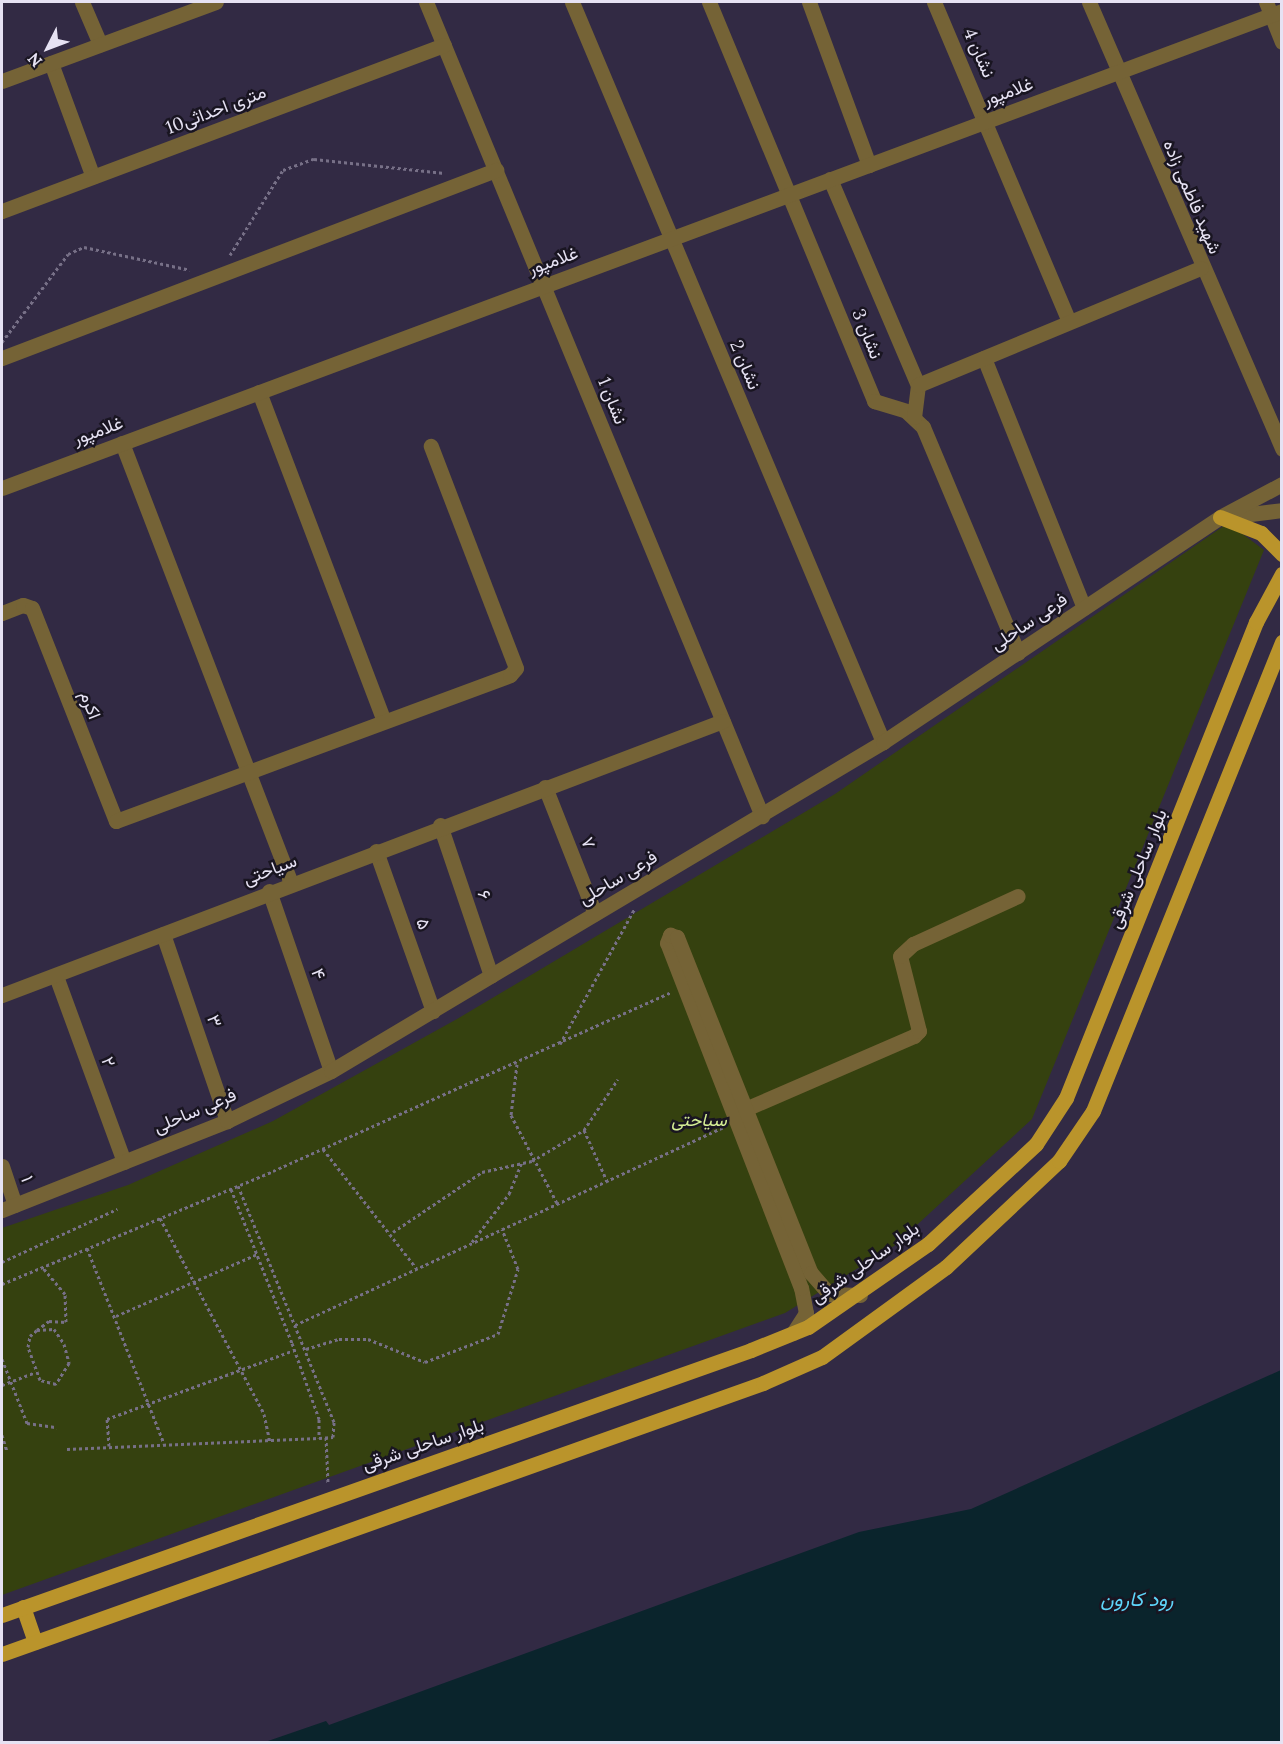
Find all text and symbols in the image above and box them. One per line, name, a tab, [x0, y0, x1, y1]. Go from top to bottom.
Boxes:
north arrow	[18, 18, 78, 78]
street label: نشان 4	[959, 25, 999, 81]
text: N	[23, 49, 46, 71]
street label: غلامپور	[980, 73, 1036, 111]
street label: 10متری احداثی	[163, 81, 269, 139]
street label: شهید فاطمی زاده	[1158, 137, 1226, 257]
street label: غلامپور	[525, 242, 581, 280]
street label: نشان 3	[847, 306, 887, 362]
street label: نشان 2	[725, 337, 765, 393]
street label: نشان 1	[593, 374, 631, 428]
street label: غلامپور	[70, 412, 126, 450]
street label: فرعی ساحلی	[987, 588, 1071, 656]
street label: اکرم	[75, 688, 105, 722]
street label: بلوار ساحلی شرقی	[1104, 806, 1172, 932]
street label: ۷	[576, 834, 600, 852]
street label: فرعی ساحلی	[575, 846, 661, 910]
street label: سیاحتی	[240, 850, 300, 890]
street label: ۶	[472, 887, 496, 903]
street label: ۵	[411, 915, 435, 933]
street label: ۴	[306, 966, 330, 982]
street label: ۳	[202, 1012, 226, 1030]
street label: ۲	[96, 1054, 120, 1070]
street label: فرعی ساحلی	[150, 1084, 240, 1138]
park label: سیاحتی	[671, 1109, 727, 1131]
street label: ۱	[16, 1173, 38, 1185]
street label: بلوار ساحلی شرقی	[807, 1218, 923, 1308]
street label: بلوار ساحلی شرقی	[359, 1414, 487, 1476]
water label: رود کارون	[1100, 1586, 1174, 1610]

